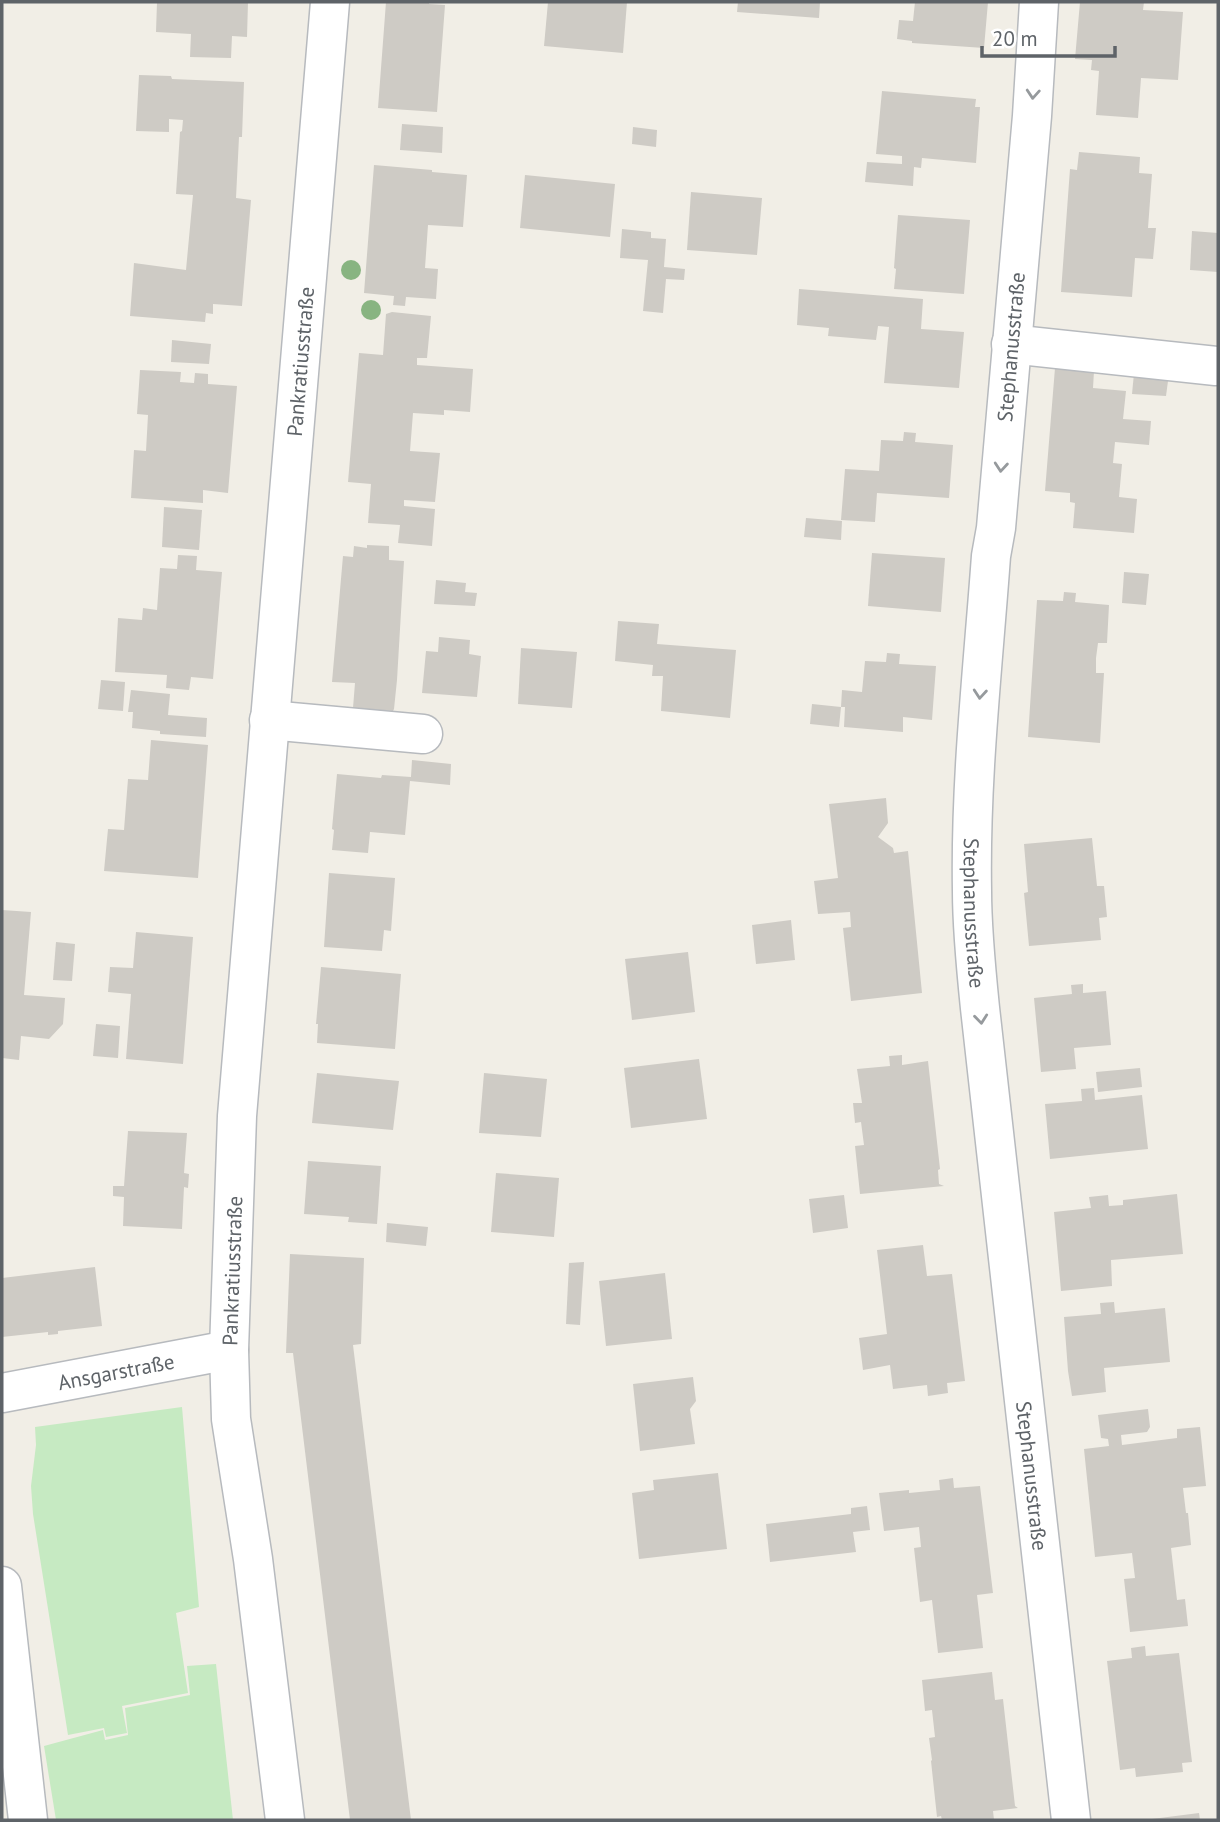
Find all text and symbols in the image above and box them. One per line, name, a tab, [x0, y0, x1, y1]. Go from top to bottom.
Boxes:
scale bar	[982, 14, 1115, 58]
text: 20 m	[992, 25, 1038, 52]
one-way arrow	[1026, 89, 1041, 100]
street label: Stephanusstraße	[991, 271, 1031, 423]
street label: Pankratiusstraße	[280, 286, 320, 437]
one-way arrow	[994, 462, 1009, 473]
one-way arrow	[973, 689, 988, 700]
street label: Stephanusstraße	[958, 838, 991, 989]
one-way arrow	[973, 1013, 988, 1025]
street label: Pankratiusstraße	[216, 1195, 248, 1346]
street label: Ansgarstraße	[55, 1347, 177, 1396]
street label: Stephanusstraße	[1011, 1400, 1054, 1552]

